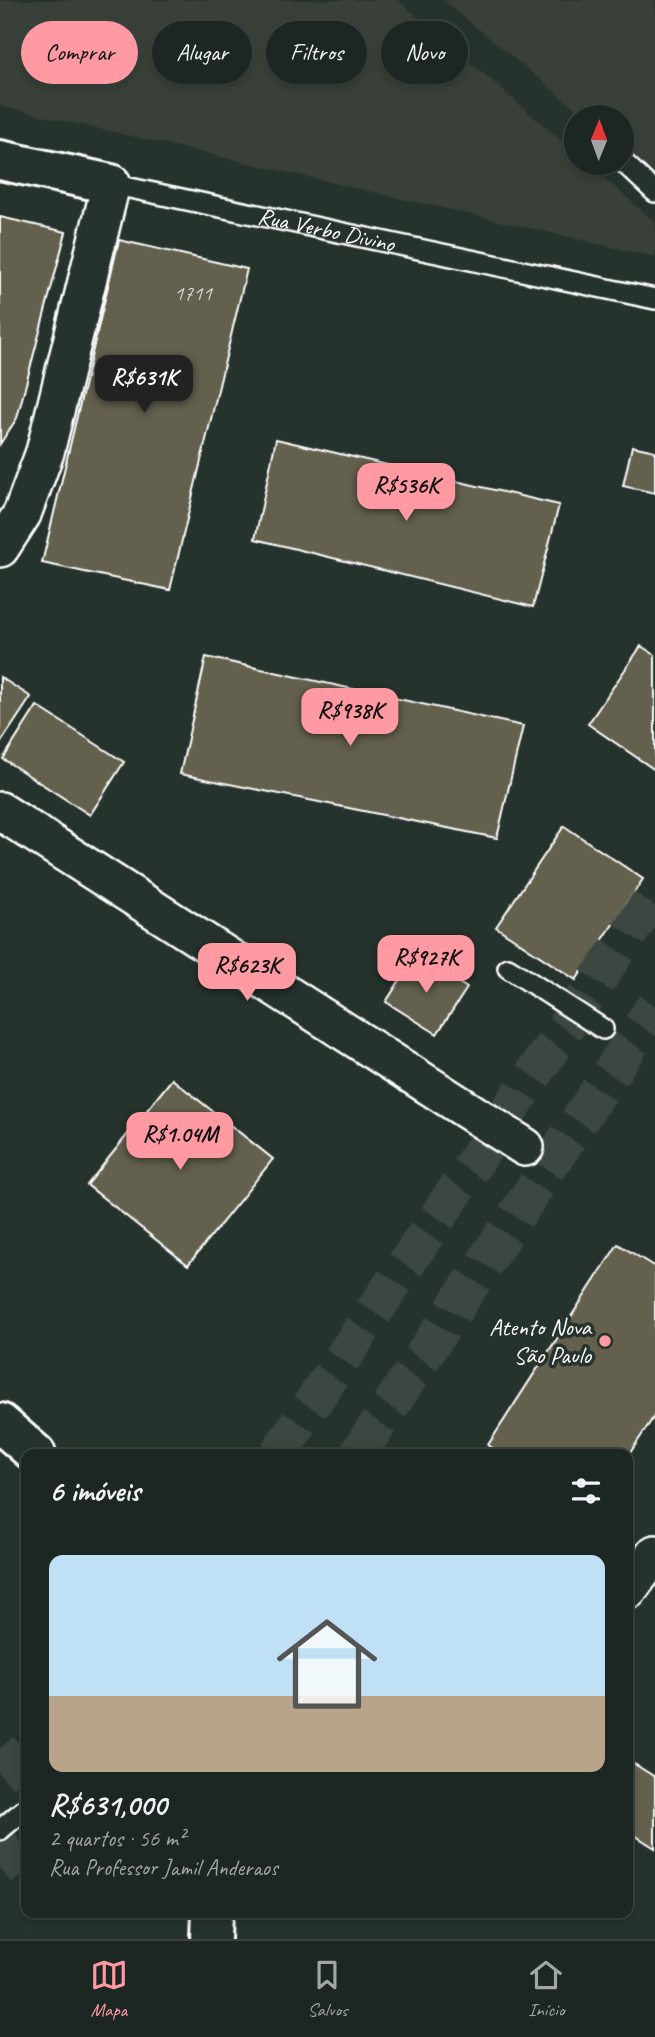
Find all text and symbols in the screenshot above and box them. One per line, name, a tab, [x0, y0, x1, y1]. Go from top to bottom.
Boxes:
chip: Comprar	[21, 21, 138, 84]
chip: Alugar	[152, 21, 252, 84]
chip: Filtros	[266, 21, 367, 84]
chip: Novo	[381, 21, 468, 84]
north arrow	[564, 105, 634, 175]
map controls	[564, 105, 634, 175]
street label: Rua Verbo Divino	[255, 200, 399, 259]
house number: 1711	[174, 280, 213, 306]
pin: R$631K	[87, 356, 201, 415]
text: R$631K	[111, 363, 177, 392]
pin: R$536K	[349, 463, 463, 523]
text: R$536K	[373, 471, 439, 500]
pin: R$938K	[293, 688, 407, 748]
text: R$938K	[317, 696, 383, 725]
pin: R$927K	[369, 936, 483, 995]
text: R$927K	[393, 943, 459, 972]
pin: R$623K	[190, 944, 304, 1003]
text: R$623K	[214, 951, 280, 980]
pin: R$1.04M	[115, 1112, 245, 1172]
text: R$1.04M	[142, 1120, 218, 1149]
place label: Atento Nova São Paulo	[489, 1312, 593, 1370]
marker: Atento Nova São Paulo	[597, 1333, 613, 1349]
text: 6 imóveis	[49, 1472, 140, 1510]
icon: filters	[567, 1472, 605, 1510]
icon: home	[264, 1601, 390, 1727]
text: R$631,000	[49, 1786, 166, 1824]
text: 2 quartos · 56 m²	[49, 1824, 185, 1853]
text: Rua Professor Jamil Anderaos	[49, 1853, 278, 1882]
tab: Mapa	[90, 1956, 128, 2022]
tab: Salvos	[307, 1956, 348, 2022]
tab: Início	[527, 1956, 565, 2022]

